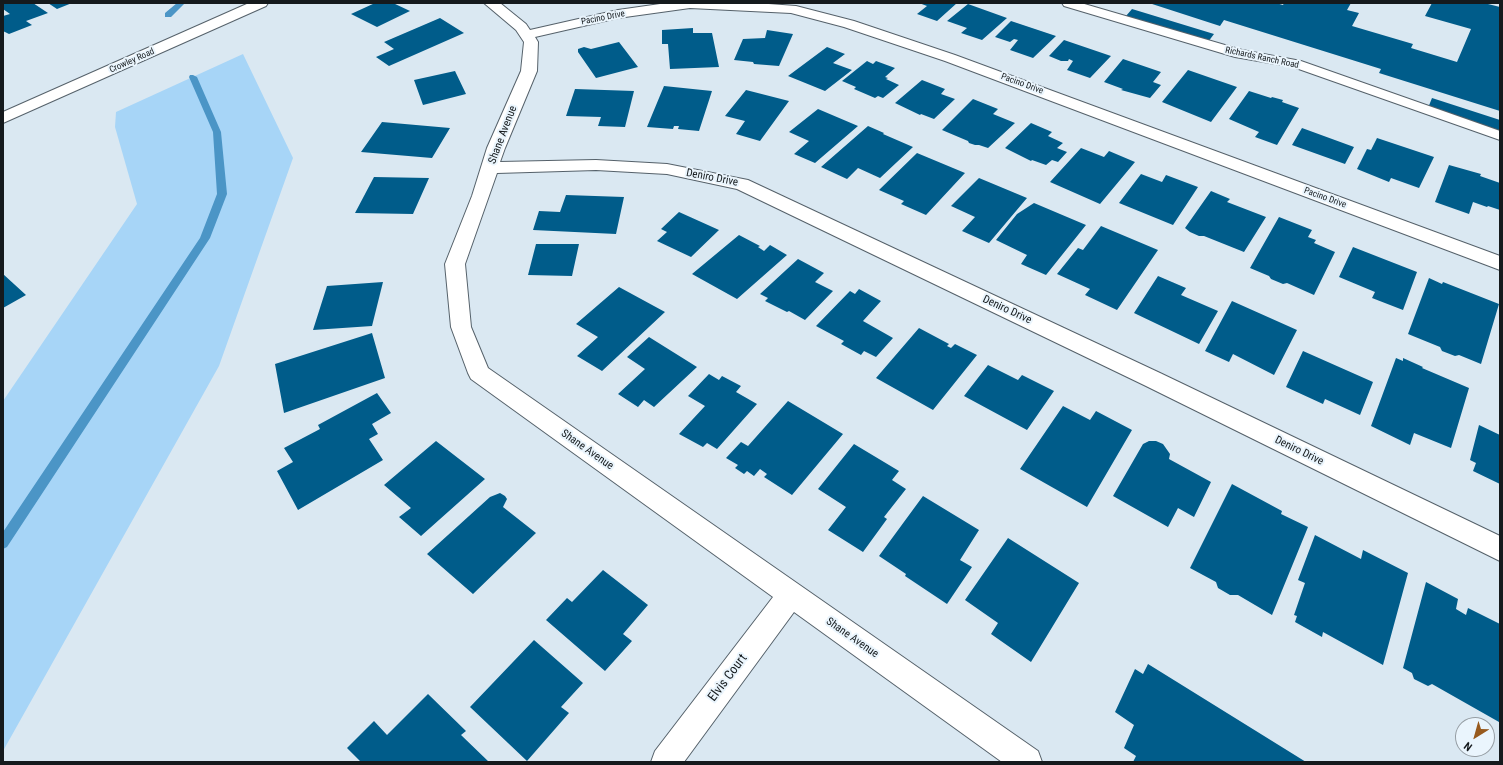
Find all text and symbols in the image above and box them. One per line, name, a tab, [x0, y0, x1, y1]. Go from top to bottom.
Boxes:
street label: Pacino Drive	[580, 8, 626, 28]
street label: Richards Ranch Road	[1224, 45, 1300, 71]
street label: Crowley Road	[108, 46, 156, 76]
street label: Pacino Drive	[999, 71, 1045, 97]
street label: Shane Avenue	[486, 104, 520, 166]
street label: Deniro Drive	[685, 167, 739, 189]
street label: Pacino Drive	[1302, 185, 1348, 211]
street label: Deniro Drive	[980, 293, 1034, 327]
street label: Shane Avenue	[558, 427, 616, 473]
street label: Deniro Drive	[1273, 434, 1325, 468]
street label: Shane Avenue	[823, 615, 881, 661]
street label: Elvis Court	[705, 651, 751, 705]
north arrow	[1455, 717, 1495, 757]
text: N	[1461, 739, 1475, 753]

